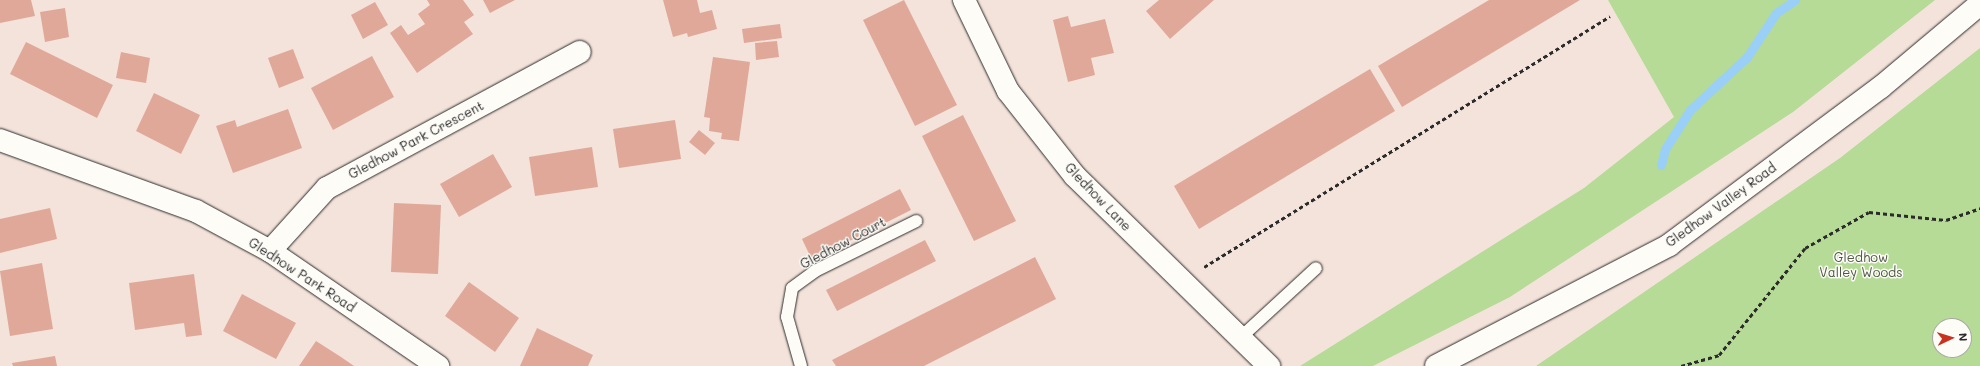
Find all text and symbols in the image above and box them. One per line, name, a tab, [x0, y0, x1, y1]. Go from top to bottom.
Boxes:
street label: Gledhow Park Crescent	[346, 98, 486, 182]
street label: Gledhow Lane	[1062, 160, 1134, 234]
street label: Gledhow Valley Road	[1663, 160, 1779, 250]
street label: Gledhow Court	[797, 214, 889, 272]
street label: Gledhow Park Road	[246, 235, 358, 315]
park label: Gledhow Valley Woods	[1819, 250, 1903, 281]
north arrow	[1932, 318, 1972, 358]
text: N	[1956, 332, 1971, 342]

